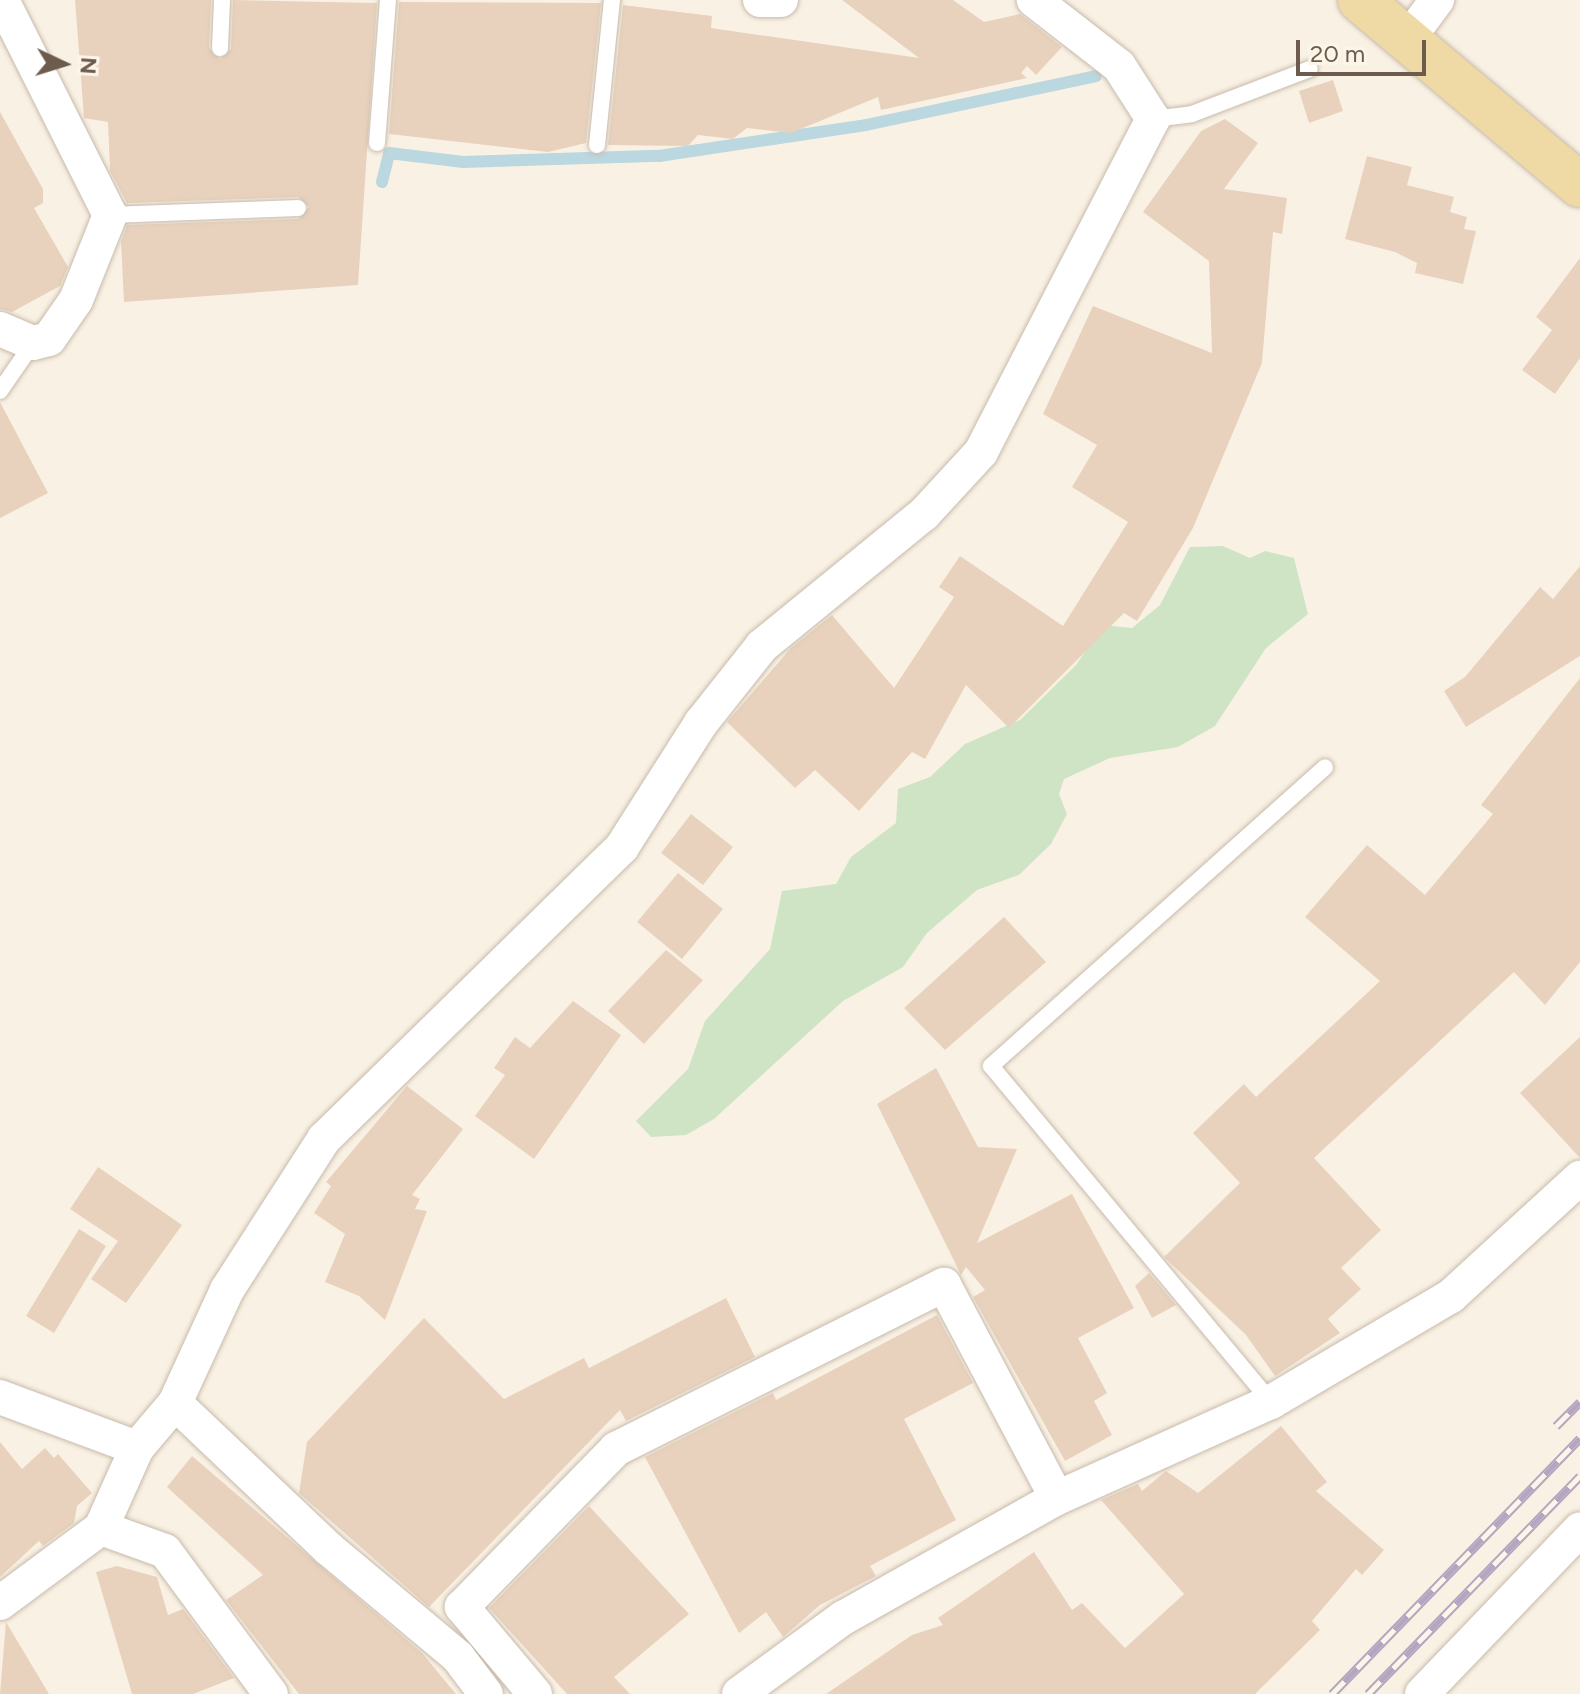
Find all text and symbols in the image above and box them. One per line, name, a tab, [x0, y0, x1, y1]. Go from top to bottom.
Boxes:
north arrow	[24, 24, 104, 104]
scale bar	[1300, 24, 1430, 74]
text: 20 m	[1310, 39, 1365, 68]
text: N	[74, 56, 103, 75]

